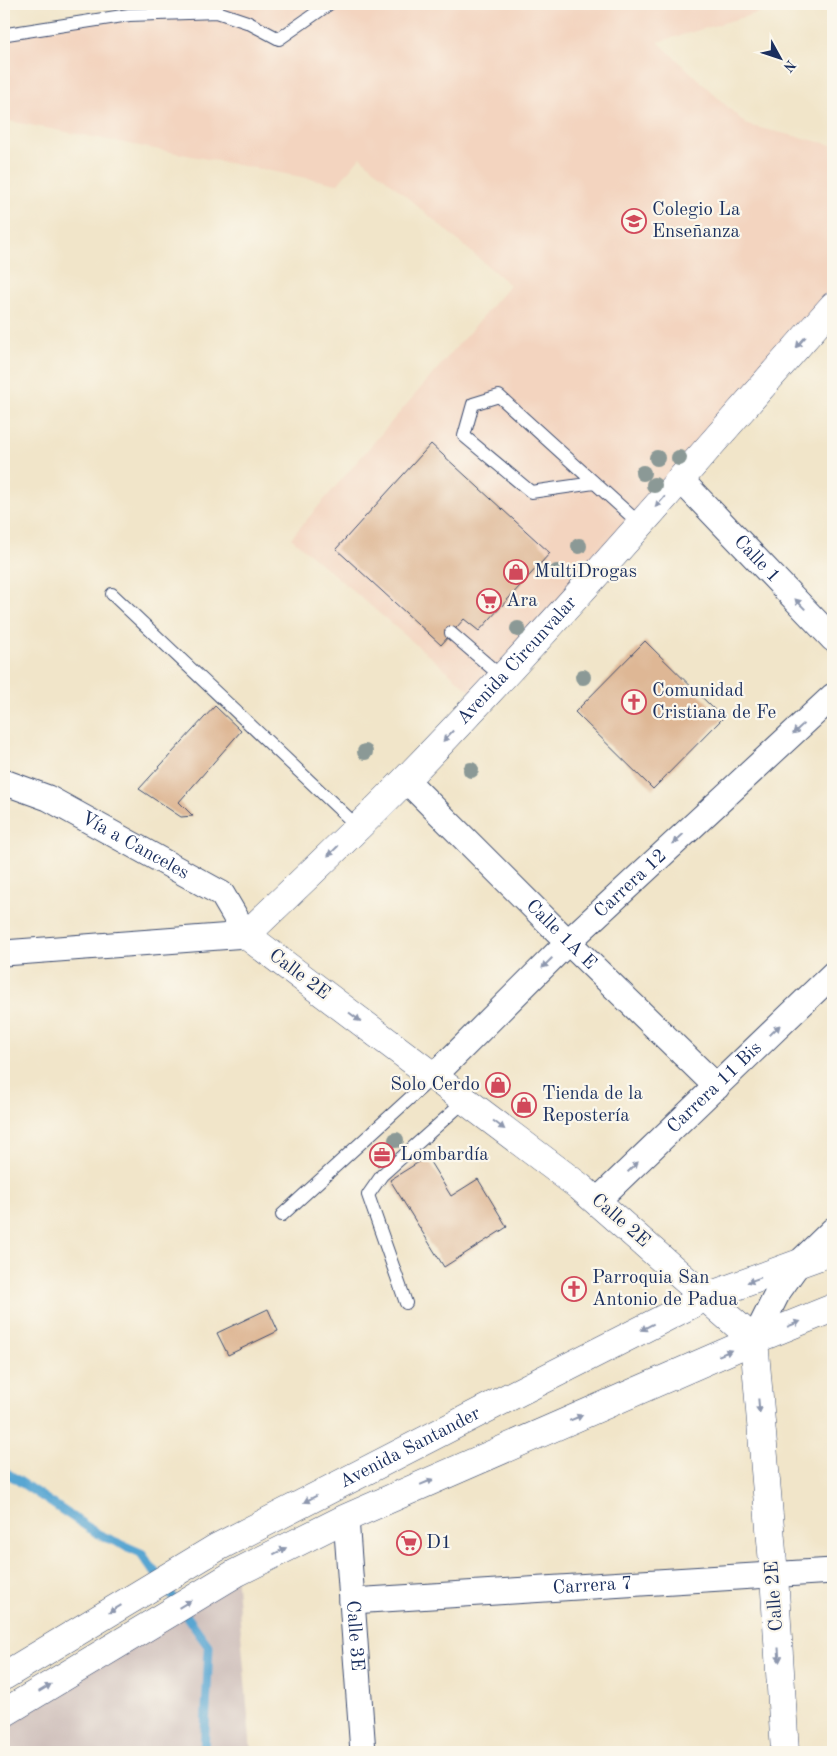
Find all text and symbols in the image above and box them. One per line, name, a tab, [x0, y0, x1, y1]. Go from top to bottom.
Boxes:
north arrow	[754, 32, 804, 82]
text: N	[780, 57, 798, 75]
place label: Colegio La Enseñanza	[652, 201, 741, 242]
school or university icon: Colegio La Enseñanza	[621, 208, 647, 234]
one-way arrow	[795, 336, 807, 348]
one-way arrow	[654, 496, 666, 508]
street label: Calle 1	[730, 532, 783, 587]
shop icon: MultiDrogas	[503, 559, 529, 585]
place label: MultiDrogas	[534, 563, 637, 582]
supermarket icon: Ara	[476, 588, 502, 614]
place label: Ara	[506, 592, 538, 611]
street label: Avenida Circunvalar	[454, 593, 581, 729]
one-way arrow	[794, 598, 806, 610]
place label: Comunidad Cristiana de Fe	[652, 682, 776, 723]
church icon: Comunidad Cristiana de Fe	[621, 689, 647, 715]
one-way arrow	[792, 723, 804, 735]
one-way arrow	[442, 729, 454, 741]
street label: Vía a Canceles	[78, 809, 192, 883]
one-way arrow	[673, 833, 685, 845]
one-way arrow	[327, 844, 339, 856]
street label: Carrera 12	[591, 846, 670, 922]
street label: Calle 1A E	[522, 896, 600, 973]
street label: Calle 2E	[265, 946, 333, 1004]
one-way arrow	[542, 956, 554, 968]
one-way arrow	[348, 1012, 362, 1022]
one-way arrow	[769, 1024, 781, 1036]
street label: Carrera 11 Bis	[664, 1038, 766, 1137]
shop icon: Solo Cerdo	[485, 1072, 511, 1098]
place label: Solo Cerdo	[390, 1076, 480, 1095]
place label: Tienda de la Repostería	[542, 1085, 643, 1126]
shop icon: Tienda de la Repostería	[511, 1092, 537, 1118]
one-way arrow	[492, 1120, 506, 1130]
office icon: Lombardía	[369, 1142, 395, 1168]
place label: Lombardía	[400, 1146, 489, 1165]
one-way arrow	[626, 1161, 638, 1173]
street label: Calle 2E	[587, 1191, 653, 1251]
place label: Parroquia San Antonio de Padua	[592, 1269, 738, 1310]
church icon: Parroquia San Antonio de Padua	[561, 1276, 587, 1302]
one-way arrow	[747, 1277, 762, 1284]
one-way arrow	[786, 1320, 801, 1328]
one-way arrow	[639, 1323, 654, 1331]
one-way arrow	[718, 1348, 732, 1356]
one-way arrow	[756, 1399, 764, 1415]
street label: Avenida Santander	[337, 1404, 484, 1492]
one-way arrow	[569, 1413, 583, 1421]
one-way arrow	[420, 1478, 434, 1486]
one-way arrow	[303, 1495, 317, 1503]
supermarket icon: D1	[396, 1530, 422, 1556]
place label: D1	[426, 1534, 452, 1553]
one-way arrow	[272, 1547, 287, 1555]
street label: Calle 2E	[763, 1560, 787, 1632]
street label: Carrera 7	[552, 1574, 633, 1598]
one-way arrow	[178, 1600, 191, 1609]
street label: Calle 3E	[343, 1600, 367, 1672]
one-way arrow	[108, 1604, 121, 1613]
one-way arrow	[775, 1648, 783, 1664]
one-way arrow	[39, 1684, 52, 1693]

